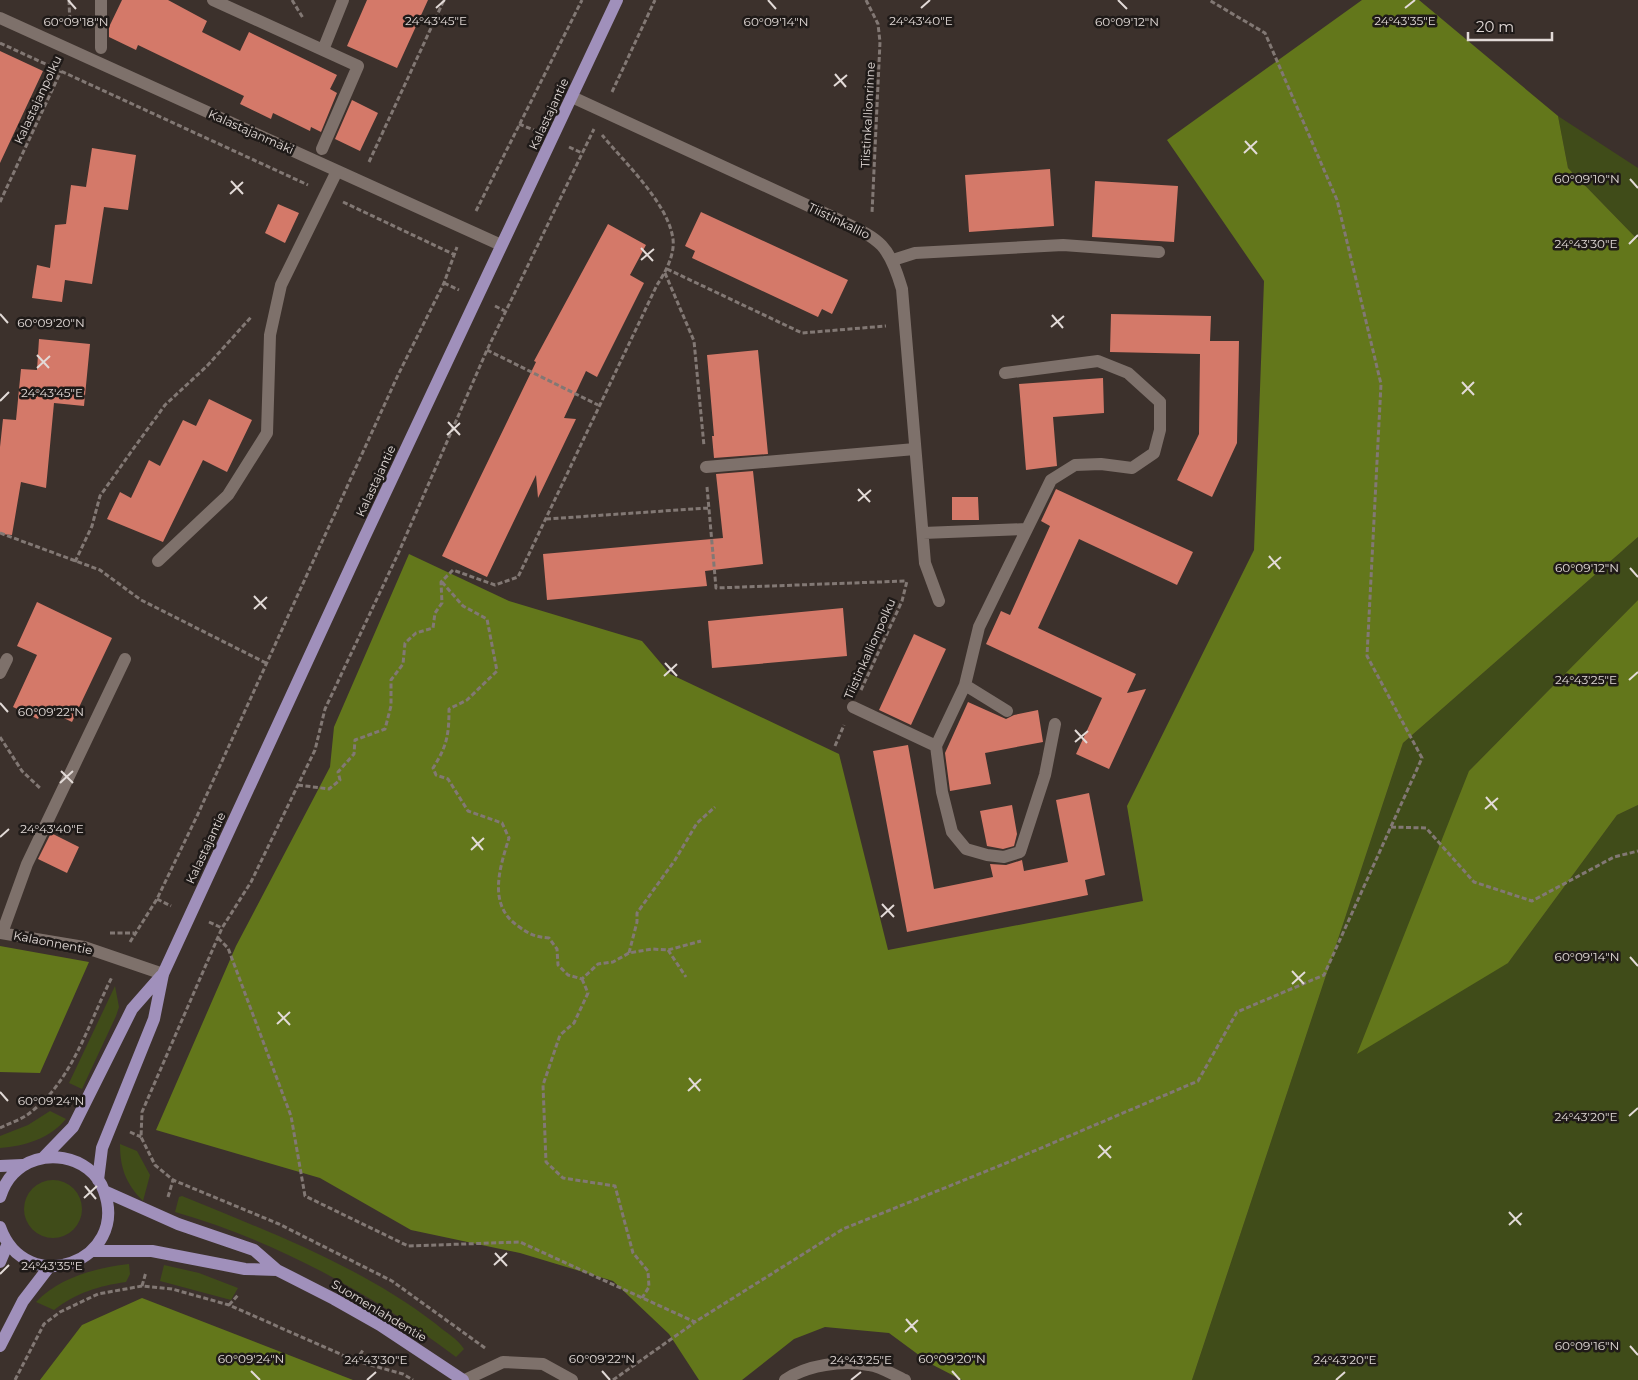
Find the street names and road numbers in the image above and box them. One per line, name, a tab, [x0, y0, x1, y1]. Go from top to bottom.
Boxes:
street label: Kalastajanpolku	[11, 53, 65, 146]
street label: Tiistinkallionrinne	[857, 62, 878, 168]
street label: Kalastajantie	[525, 76, 572, 152]
street label: Kalastajanmäki	[206, 106, 296, 157]
street label: Tiistinkallio	[806, 199, 873, 242]
street label: Kalastajantie	[352, 443, 399, 519]
street label: Tiistinkallionpolku	[841, 596, 899, 702]
street label: Kalastajantie	[182, 810, 229, 886]
street label: Kalaonnentie	[12, 927, 94, 958]
street label: Suomenlahdentie	[329, 1276, 430, 1345]

